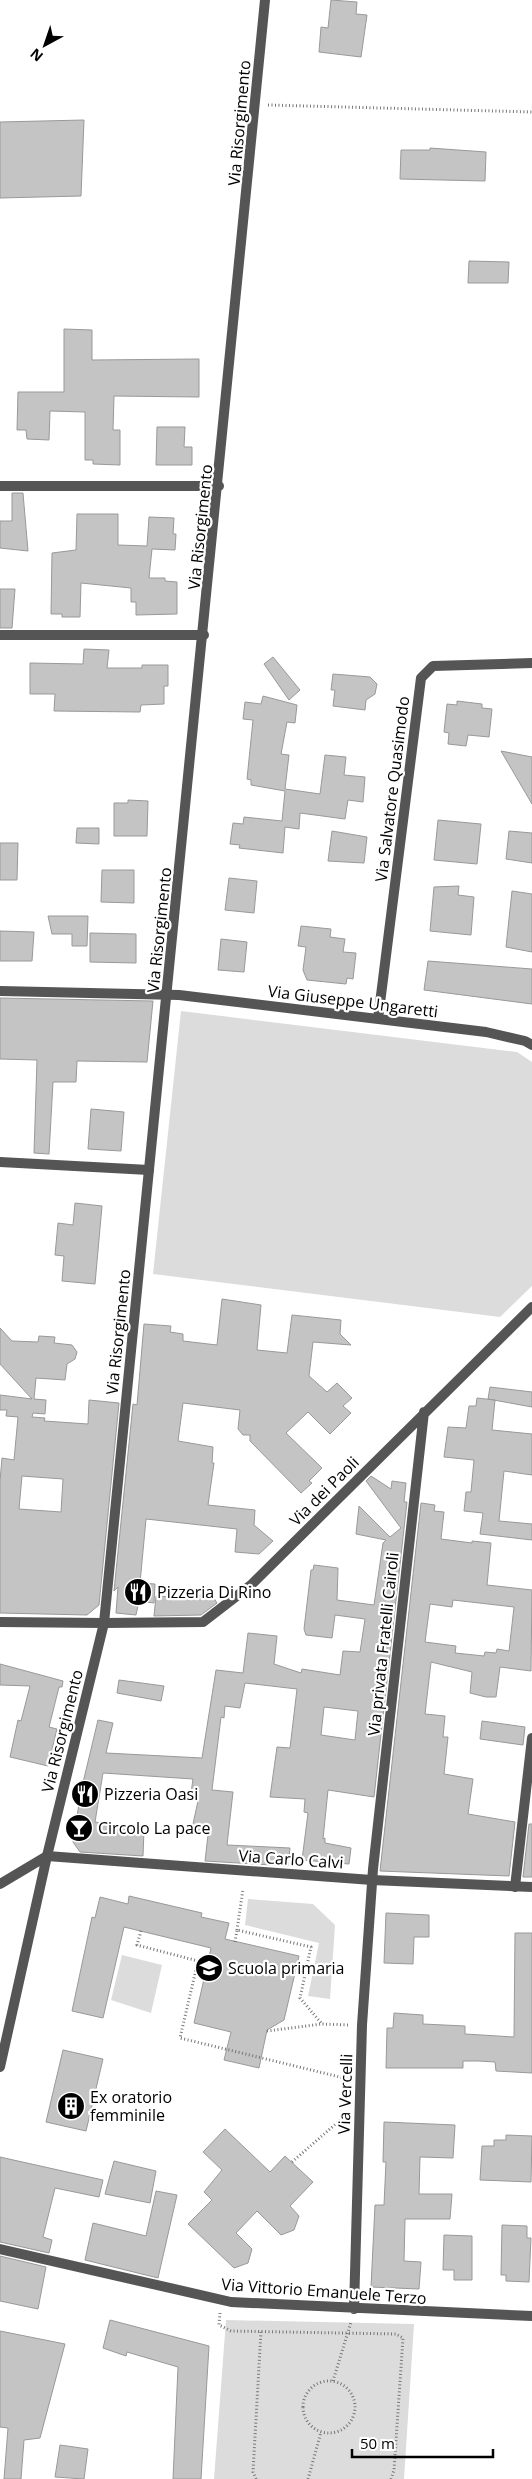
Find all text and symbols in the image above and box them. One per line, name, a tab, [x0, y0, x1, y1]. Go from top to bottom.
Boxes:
north arrow	[20, 20, 70, 70]
text: N	[26, 44, 47, 66]
street label: Via Risorgimento	[223, 59, 255, 187]
street label: Via Risorgimento	[182, 463, 218, 591]
street label: Via Salvatore Quasimodo	[370, 695, 414, 883]
street label: Via Risorgimento	[141, 866, 177, 994]
street label: Via Giuseppe Ungaretti	[267, 980, 439, 1022]
street label: Via Risorgimento	[100, 1268, 136, 1396]
street label: Via dei Paoli	[284, 1451, 364, 1531]
street label: Via privata Fratelli Cairoli	[362, 1551, 404, 1737]
restaurant icon: Pizzeria Di Rino	[123, 1577, 153, 1607]
place label: Pizzeria Di Rino	[157, 1581, 271, 1603]
street label: Via Risorgimento	[36, 1667, 88, 1795]
restaurant icon: Pizzeria Oasi	[70, 1779, 100, 1809]
place label: Pizzeria Oasi	[104, 1783, 198, 1805]
bar icon: Circolo La pace	[64, 1813, 94, 1843]
place label: Circolo La pace	[98, 1817, 211, 1839]
street label: Via Carlo Calvi	[238, 1844, 344, 1874]
school or university icon: Scuola primaria	[194, 1953, 224, 1983]
place label: Scuola primaria	[228, 1957, 345, 1979]
street label: Via Vercelli	[333, 2053, 357, 2135]
place label: Ex oratorio femminile	[90, 2086, 172, 2126]
building icon: Ex oratorio femminile	[56, 2091, 86, 2121]
street label: Via Vittorio Emanuele Terzo	[221, 2273, 427, 2309]
scale bar	[352, 2426, 493, 2458]
text: 50 m	[360, 2433, 395, 2453]

